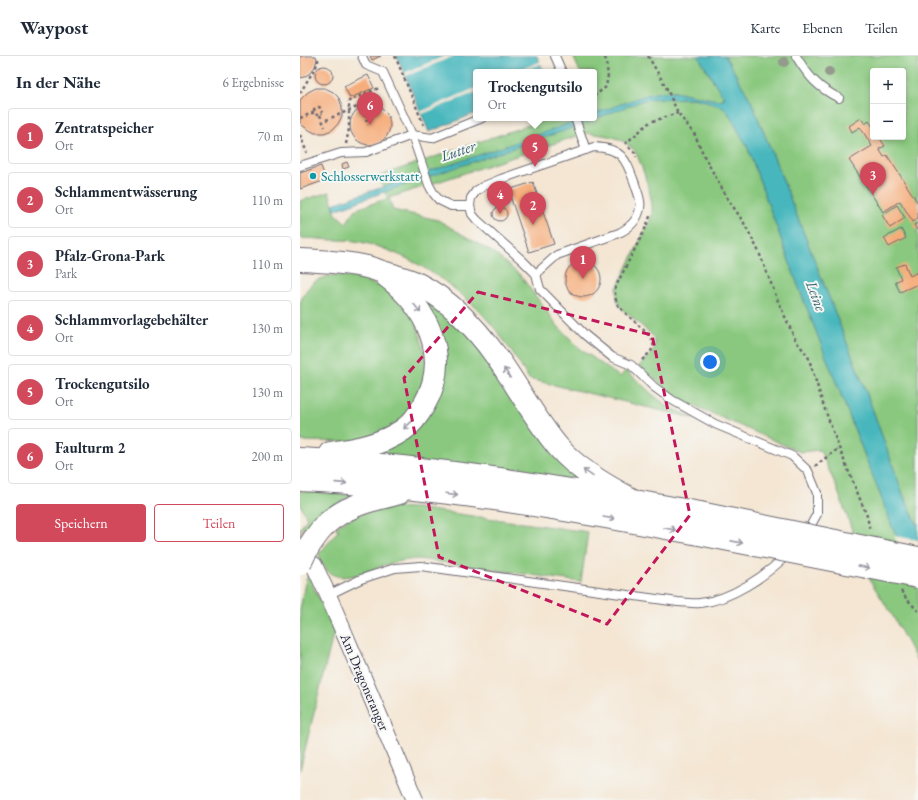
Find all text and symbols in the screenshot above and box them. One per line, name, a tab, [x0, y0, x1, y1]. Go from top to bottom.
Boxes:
text: Waypost	[20, 15, 88, 40]
text: Karte	[751, 19, 780, 37]
text: Ebenen	[802, 19, 843, 37]
text: Teilen	[865, 19, 898, 37]
map controls	[870, 68, 906, 140]
button: +	[870, 68, 906, 104]
popup	[473, 69, 597, 121]
text: In der Nähe	[16, 71, 101, 93]
text: 6 Ergebnisse	[223, 74, 284, 91]
text: Trockengutsilo	[488, 77, 582, 96]
pin: 6	[357, 92, 383, 125]
text: Ort	[488, 96, 506, 113]
button: −	[870, 104, 906, 140]
text: Zentratspeicher	[55, 118, 154, 137]
text: 1	[27, 128, 33, 145]
text: 70 m	[258, 128, 283, 145]
pin: 5	[522, 134, 548, 167]
water label: Lutter	[437, 135, 479, 166]
text: Ort	[55, 137, 73, 154]
pin: 3	[860, 162, 886, 195]
place label: Schlosserwerkstatt	[321, 167, 420, 185]
marker: Schlosserwerkstatt	[308, 171, 318, 181]
pin: 4	[487, 181, 513, 214]
text: Schlammentwässerung	[55, 182, 197, 201]
text: 2	[27, 192, 33, 209]
text: 110 m	[252, 192, 283, 209]
pin: 2	[520, 192, 546, 225]
text: Ort	[55, 201, 73, 218]
text: Pfalz-Grona-Park	[55, 246, 165, 265]
pin: 1	[570, 246, 596, 279]
text: 3	[27, 256, 33, 273]
text: 110 m	[252, 256, 283, 273]
text: Park	[55, 265, 77, 282]
water label: Leine	[802, 277, 831, 315]
one-way arrow	[412, 302, 421, 313]
text: Schlammvorlagebehälter	[55, 310, 208, 329]
text: 4	[27, 320, 33, 337]
text: 130 m	[252, 320, 283, 337]
text: Ort	[55, 329, 73, 346]
your location	[700, 352, 720, 372]
one-way arrow	[503, 367, 511, 378]
text: Trockengutsilo	[55, 374, 150, 393]
text: 5	[27, 384, 33, 401]
text: 130 m	[252, 384, 283, 401]
text: Ort	[55, 393, 73, 410]
one-way arrow	[403, 421, 413, 430]
text: Faulturm 2	[55, 438, 125, 457]
text: 6	[27, 448, 33, 465]
text: 200 m	[252, 448, 283, 465]
text: Ort	[55, 457, 73, 474]
one-way arrow	[583, 469, 594, 477]
one-way arrow	[334, 480, 347, 487]
one-way arrow	[445, 490, 458, 498]
button: Speichern	[16, 504, 146, 542]
button: Teilen	[154, 504, 284, 542]
one-way arrow	[602, 514, 615, 522]
one-way arrow	[663, 525, 676, 533]
one-way arrow	[730, 538, 743, 546]
one-way arrow	[858, 563, 871, 571]
street label: Am Dragoneranger	[336, 630, 394, 734]

